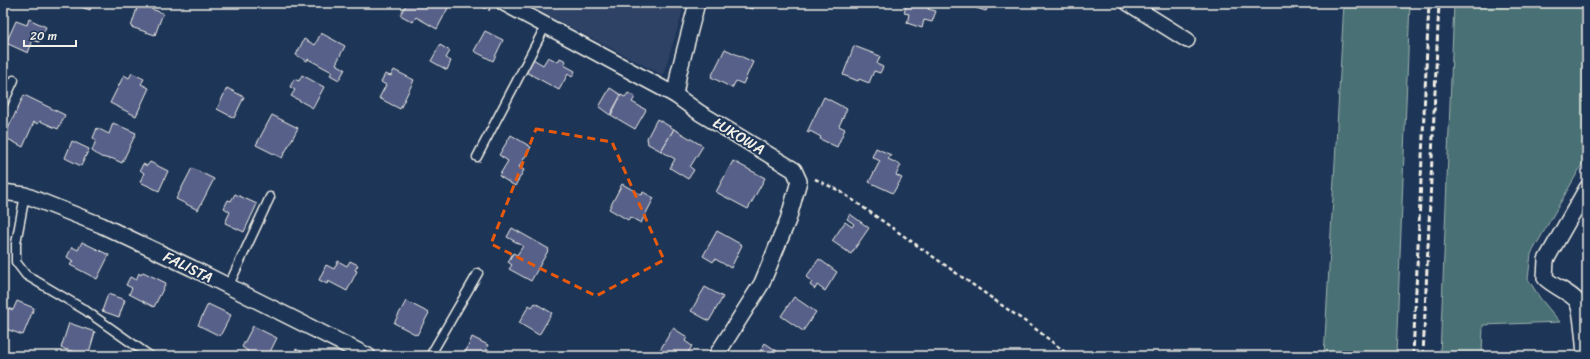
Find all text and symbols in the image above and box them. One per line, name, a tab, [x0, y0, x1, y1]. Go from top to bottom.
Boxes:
scale bar	[24, 22, 76, 48]
text: 20 m	[30, 25, 57, 47]
street label: ŁUKOWA	[708, 110, 770, 162]
street label: FALISTA	[159, 244, 217, 290]

